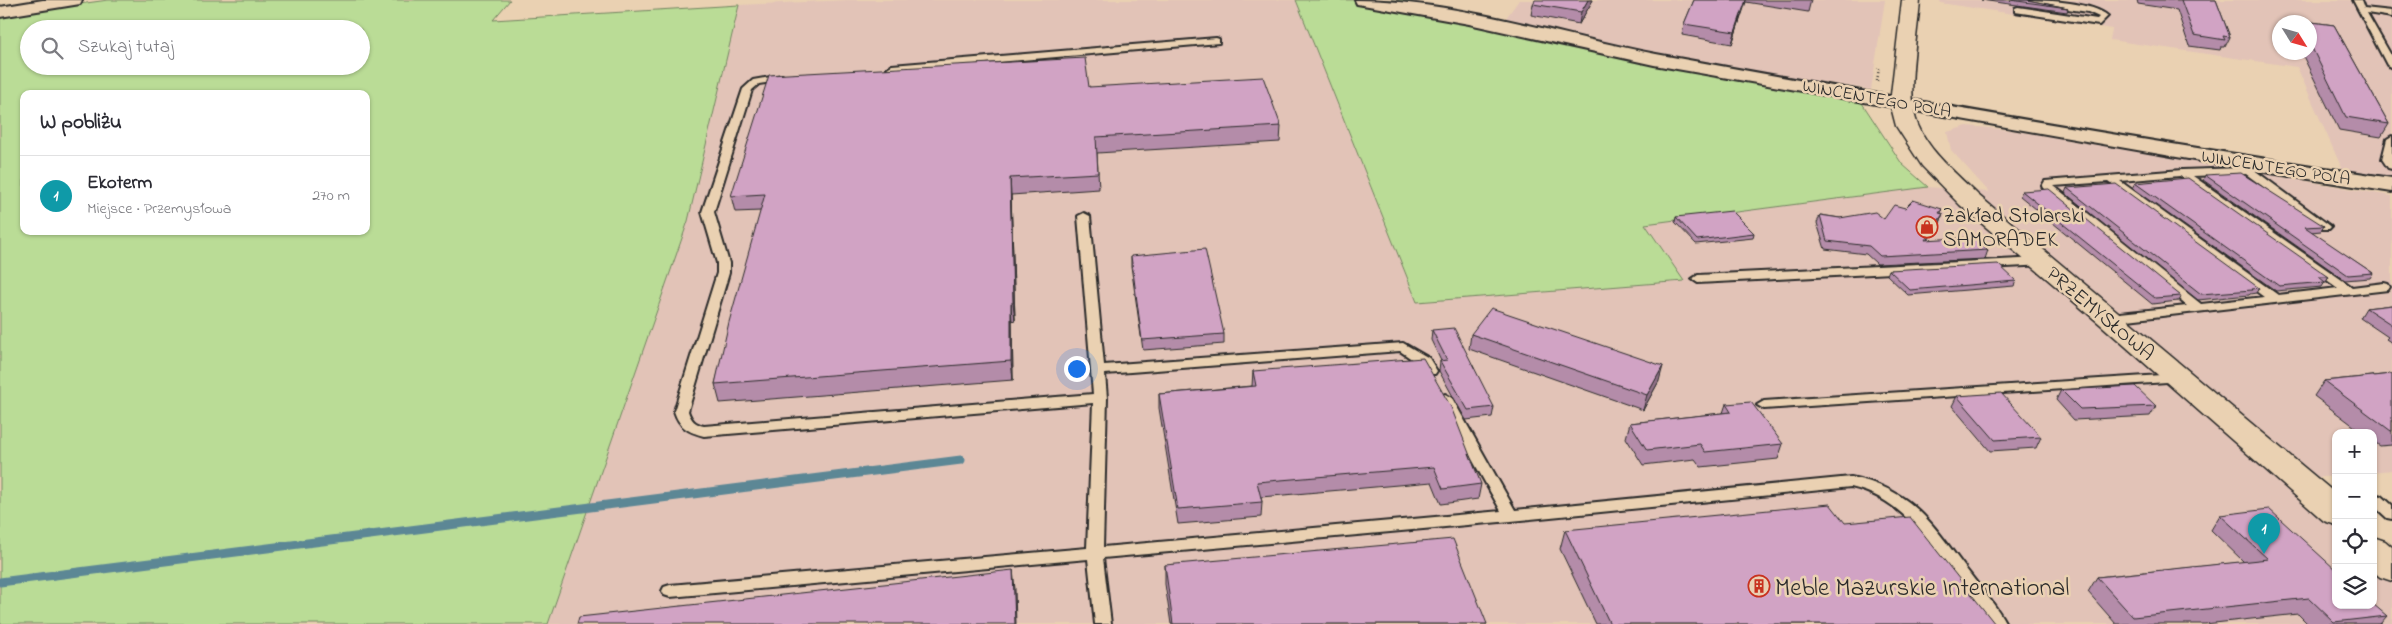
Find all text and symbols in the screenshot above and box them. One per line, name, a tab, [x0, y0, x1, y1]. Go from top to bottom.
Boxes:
north arrow	[2272, 15, 2317, 60]
search box	[20, 20, 370, 75]
icon: search	[38, 34, 66, 62]
text: Szukaj tutaj	[78, 34, 174, 61]
street label: WINCENTEGO POLA	[1800, 74, 1953, 126]
text: W pobliżu	[40, 108, 122, 138]
street label: WINCENTEGO POLA	[2199, 144, 2352, 194]
text: Ekoterm	[87, 170, 152, 197]
text: 1	[53, 184, 59, 208]
text: 270 m	[312, 184, 350, 208]
text: Miejsce · Przemysłowa	[87, 197, 231, 221]
place label: Zakład Stolarski SAMORADEK	[1943, 202, 2085, 256]
shop icon: Zakład Stolarski SAMORADEK	[1915, 215, 1939, 239]
street label: PRZEMYSŁOWA	[2039, 260, 2161, 369]
your location	[1064, 356, 1090, 382]
map controls	[2332, 429, 2377, 609]
button: +	[2332, 429, 2377, 474]
button: −	[2332, 474, 2377, 519]
pin: 1	[2248, 513, 2280, 554]
button: locate	[2332, 519, 2377, 564]
button: layers	[2332, 564, 2377, 609]
place label: Meble Mazurskie International	[1775, 571, 2070, 607]
building icon: Meble Mazurskie International	[1747, 574, 1771, 598]

